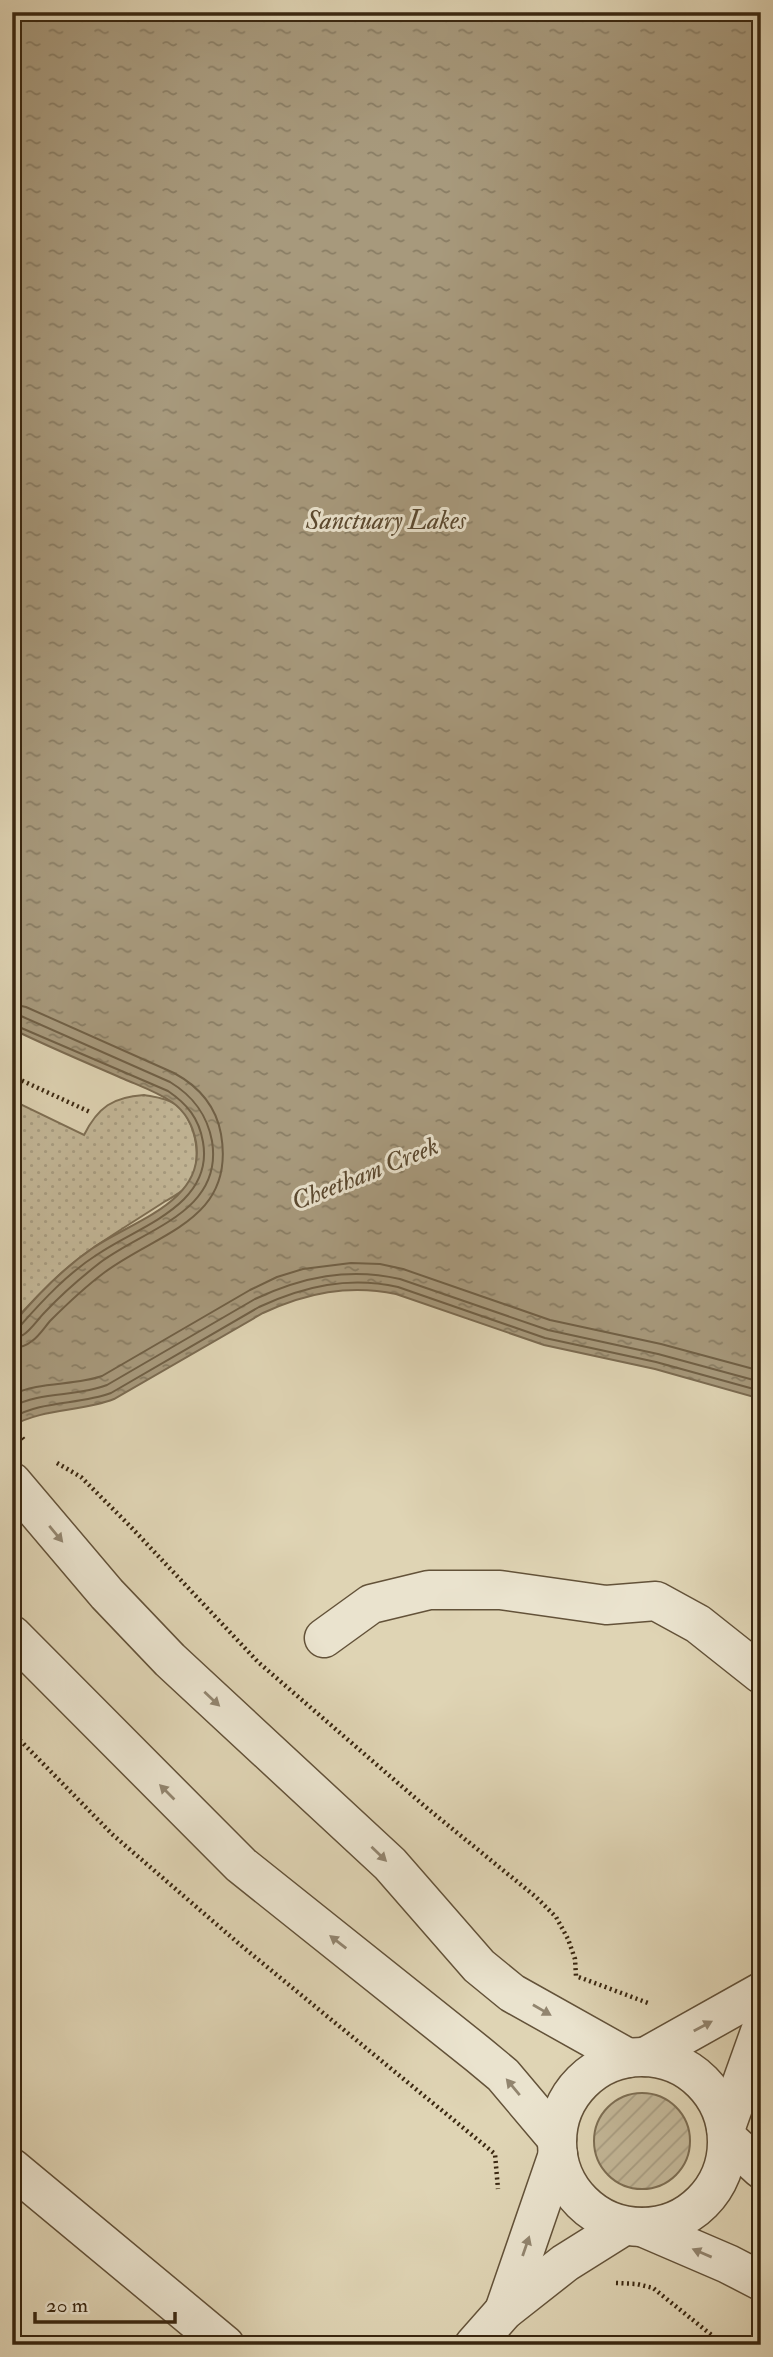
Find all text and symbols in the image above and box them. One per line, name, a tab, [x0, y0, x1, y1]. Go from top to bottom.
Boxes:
water label: Sanctuary Lakes	[305, 505, 467, 537]
water label: Cheetham Creek	[287, 1130, 443, 1218]
one-way arrow	[48, 1525, 64, 1543]
one-way arrow	[203, 1691, 220, 1707]
one-way arrow	[160, 1784, 176, 1801]
one-way arrow	[371, 1845, 388, 1862]
one-way arrow	[329, 1935, 347, 1950]
one-way arrow	[533, 2004, 552, 2016]
one-way arrow	[694, 2020, 713, 2032]
one-way arrow	[505, 2078, 521, 2096]
one-way arrow	[521, 2235, 532, 2256]
one-way arrow	[692, 2247, 712, 2259]
scale bar	[35, 2280, 175, 2324]
text: 20 m	[46, 2292, 88, 2319]

